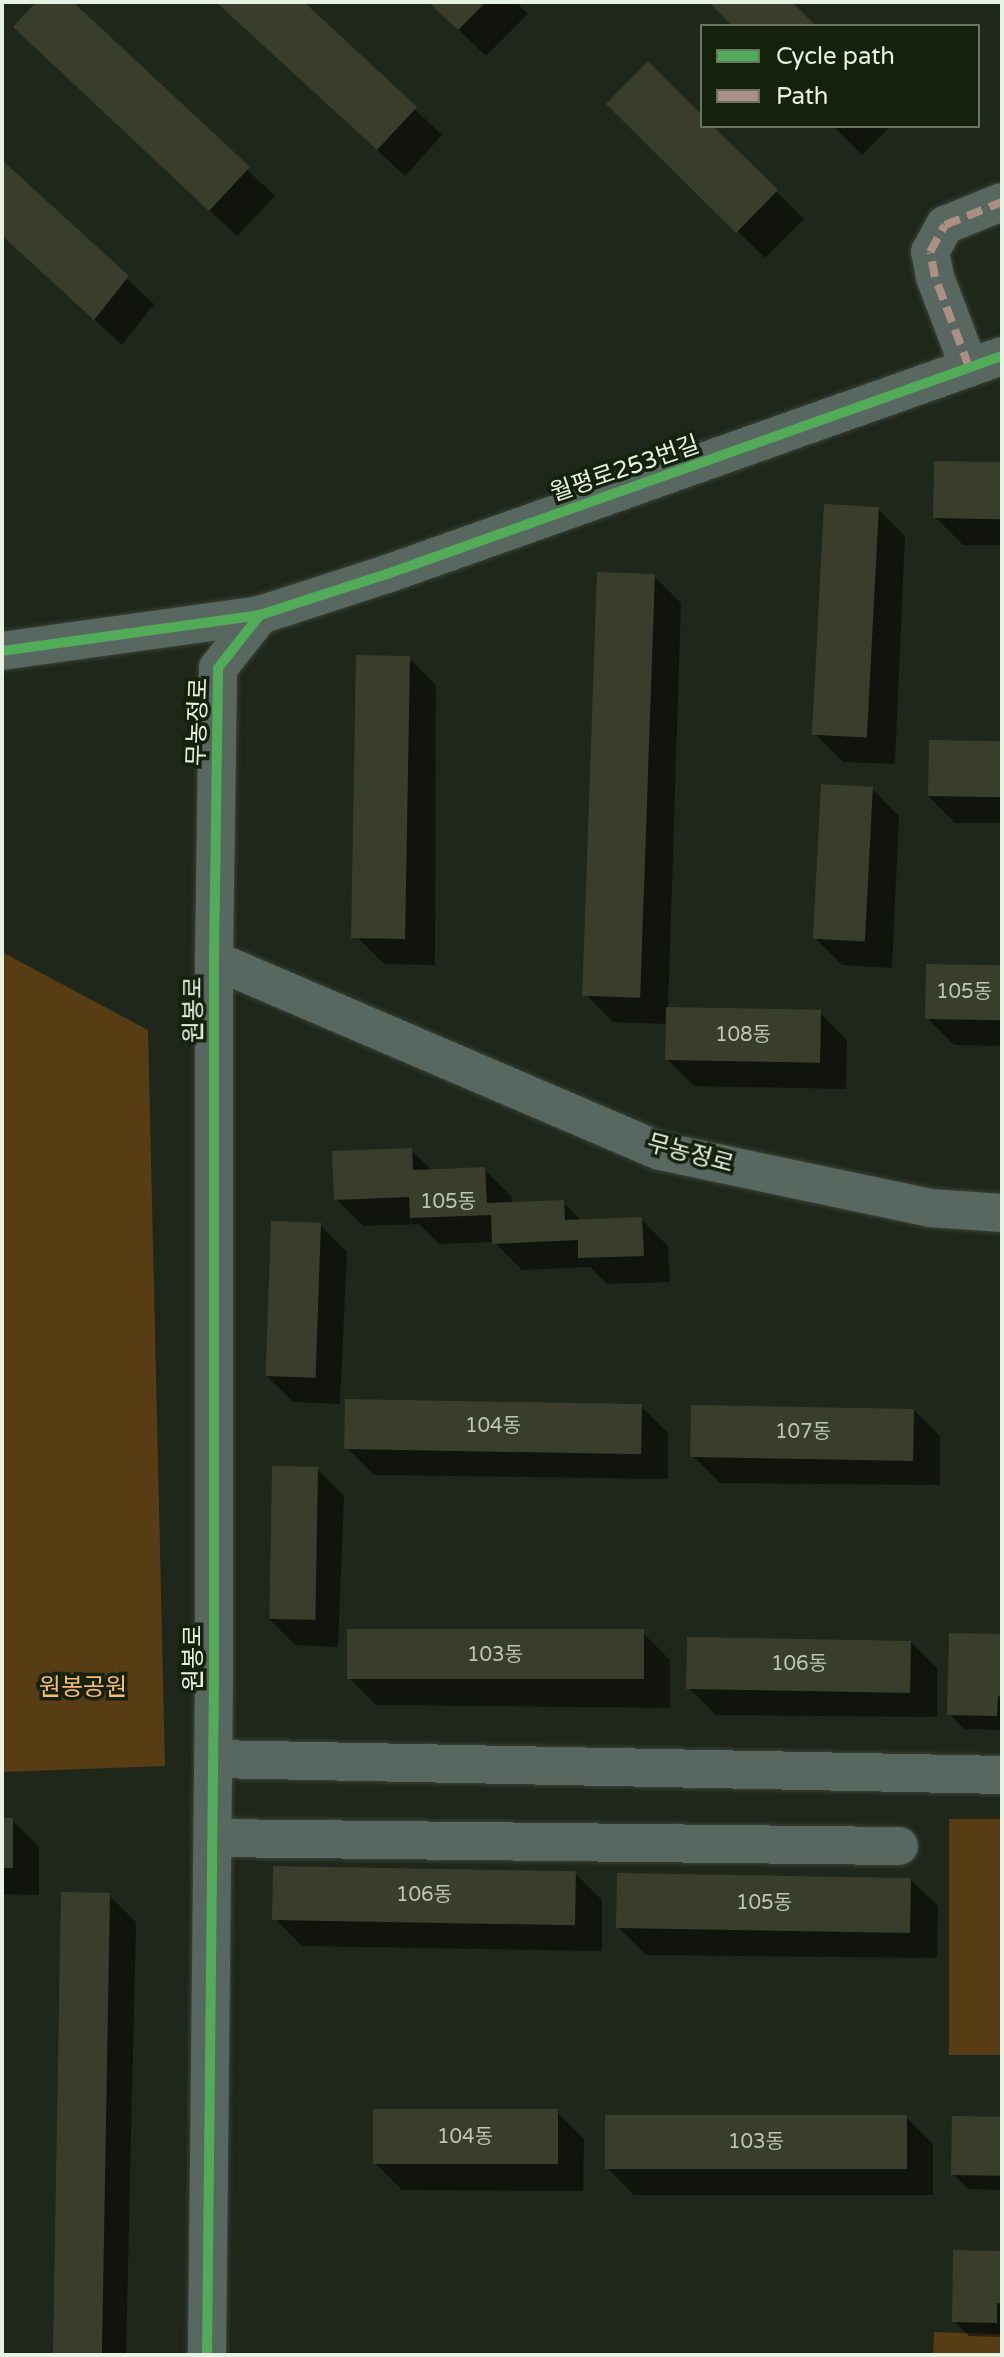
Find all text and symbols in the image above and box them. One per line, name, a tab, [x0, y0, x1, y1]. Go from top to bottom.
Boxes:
legend	[700, 24, 980, 128]
text: Cycle path	[776, 42, 895, 71]
text: Path	[776, 82, 829, 111]
street label: 월평로253번길	[547, 430, 703, 508]
street label: 무농정로	[182, 677, 214, 767]
street label: 원봉로	[180, 977, 208, 1043]
house number: 105동	[936, 980, 992, 1004]
house number: 108동	[715, 1023, 771, 1047]
street label: 무농정로	[644, 1129, 736, 1179]
house number: 105동	[420, 1190, 476, 1214]
house number: 104동	[465, 1414, 521, 1438]
house number: 107동	[775, 1420, 831, 1444]
street label: 원봉로	[180, 1625, 208, 1691]
house number: 103동	[467, 1643, 523, 1667]
house number: 106동	[771, 1652, 827, 1676]
park label: 원봉공원	[39, 1674, 127, 1702]
house number: 106동	[396, 1883, 452, 1907]
house number: 105동	[736, 1891, 792, 1915]
house number: 104동	[437, 2125, 493, 2149]
house number: 103동	[728, 2130, 784, 2154]

